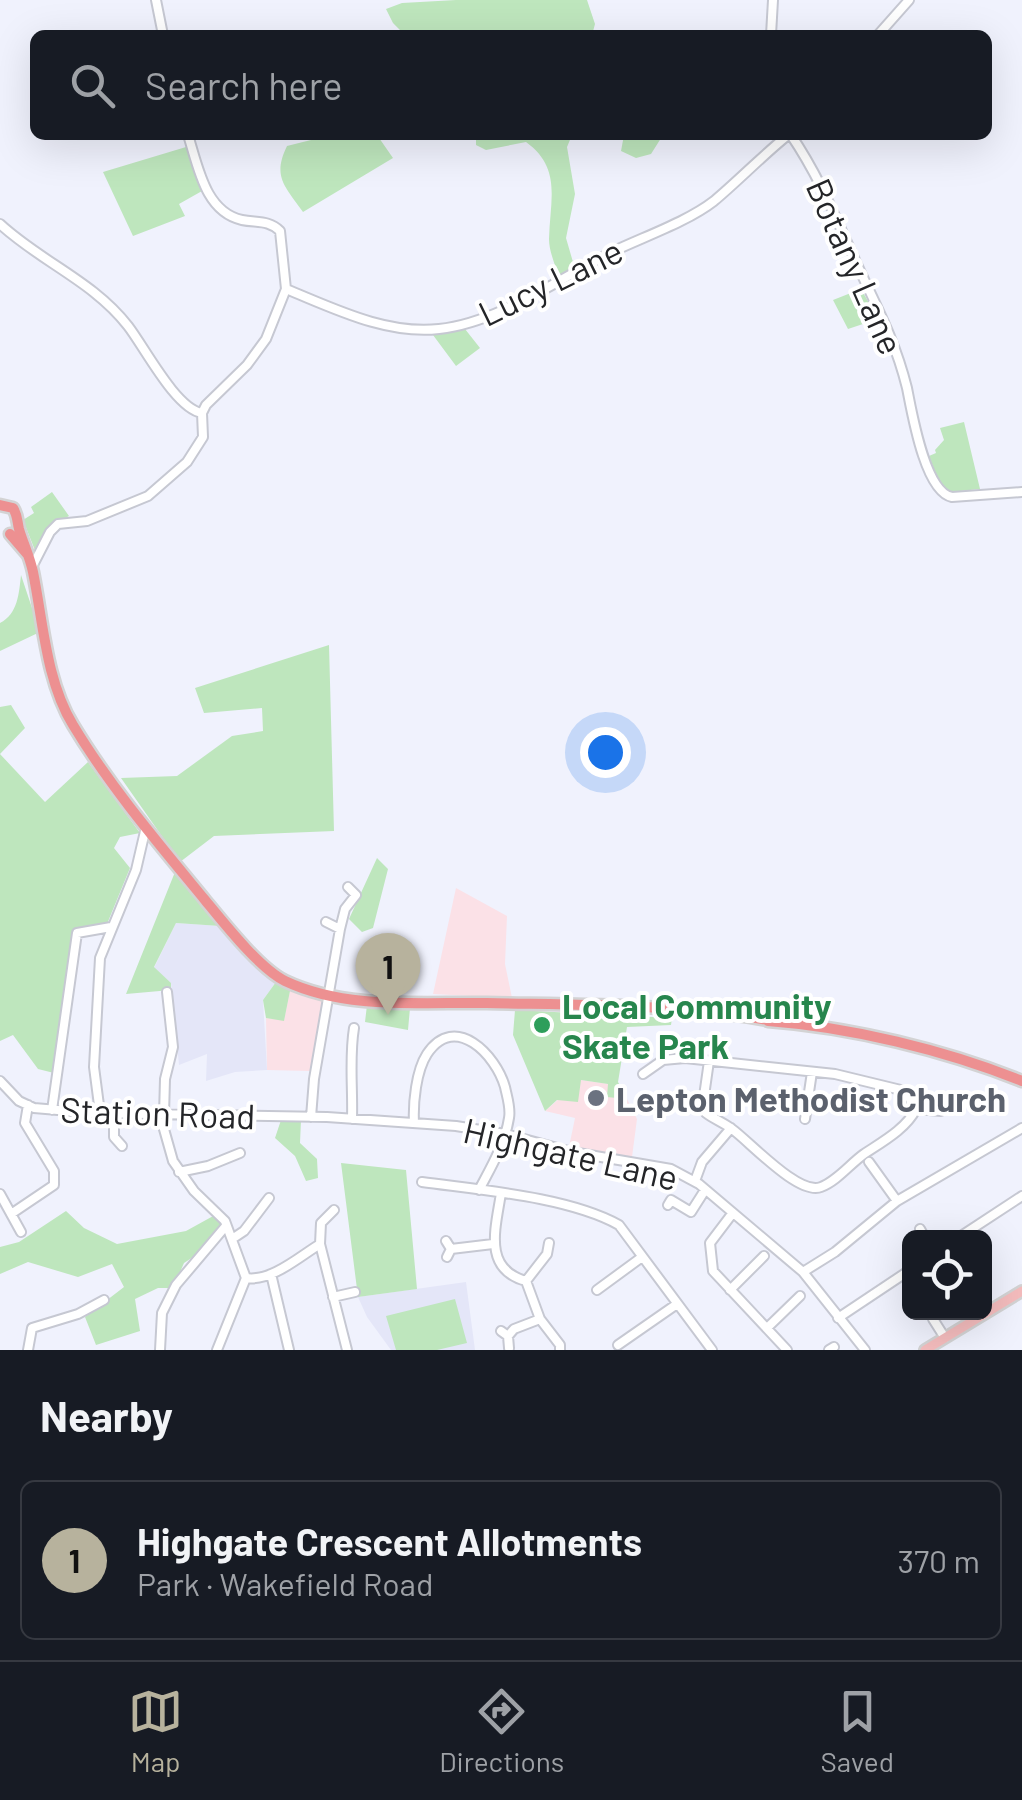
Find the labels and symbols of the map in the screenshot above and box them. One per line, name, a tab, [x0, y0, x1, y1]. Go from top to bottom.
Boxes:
street label: Botany Lane	[799, 172, 913, 360]
street label: Lucy Lane	[471, 228, 629, 334]
your location	[580, 727, 631, 778]
pin: 1	[356, 932, 420, 1015]
place label: Local Community Skate Park	[562, 984, 832, 1066]
marker: Local Community Skate Park	[531, 1014, 553, 1036]
place label: Lepton Methodist Church	[616, 1077, 1006, 1119]
marker: Lepton Methodist Church	[585, 1087, 607, 1109]
street label: Station Road	[60, 1088, 256, 1136]
street label: Highgate Lane	[460, 1108, 682, 1198]

